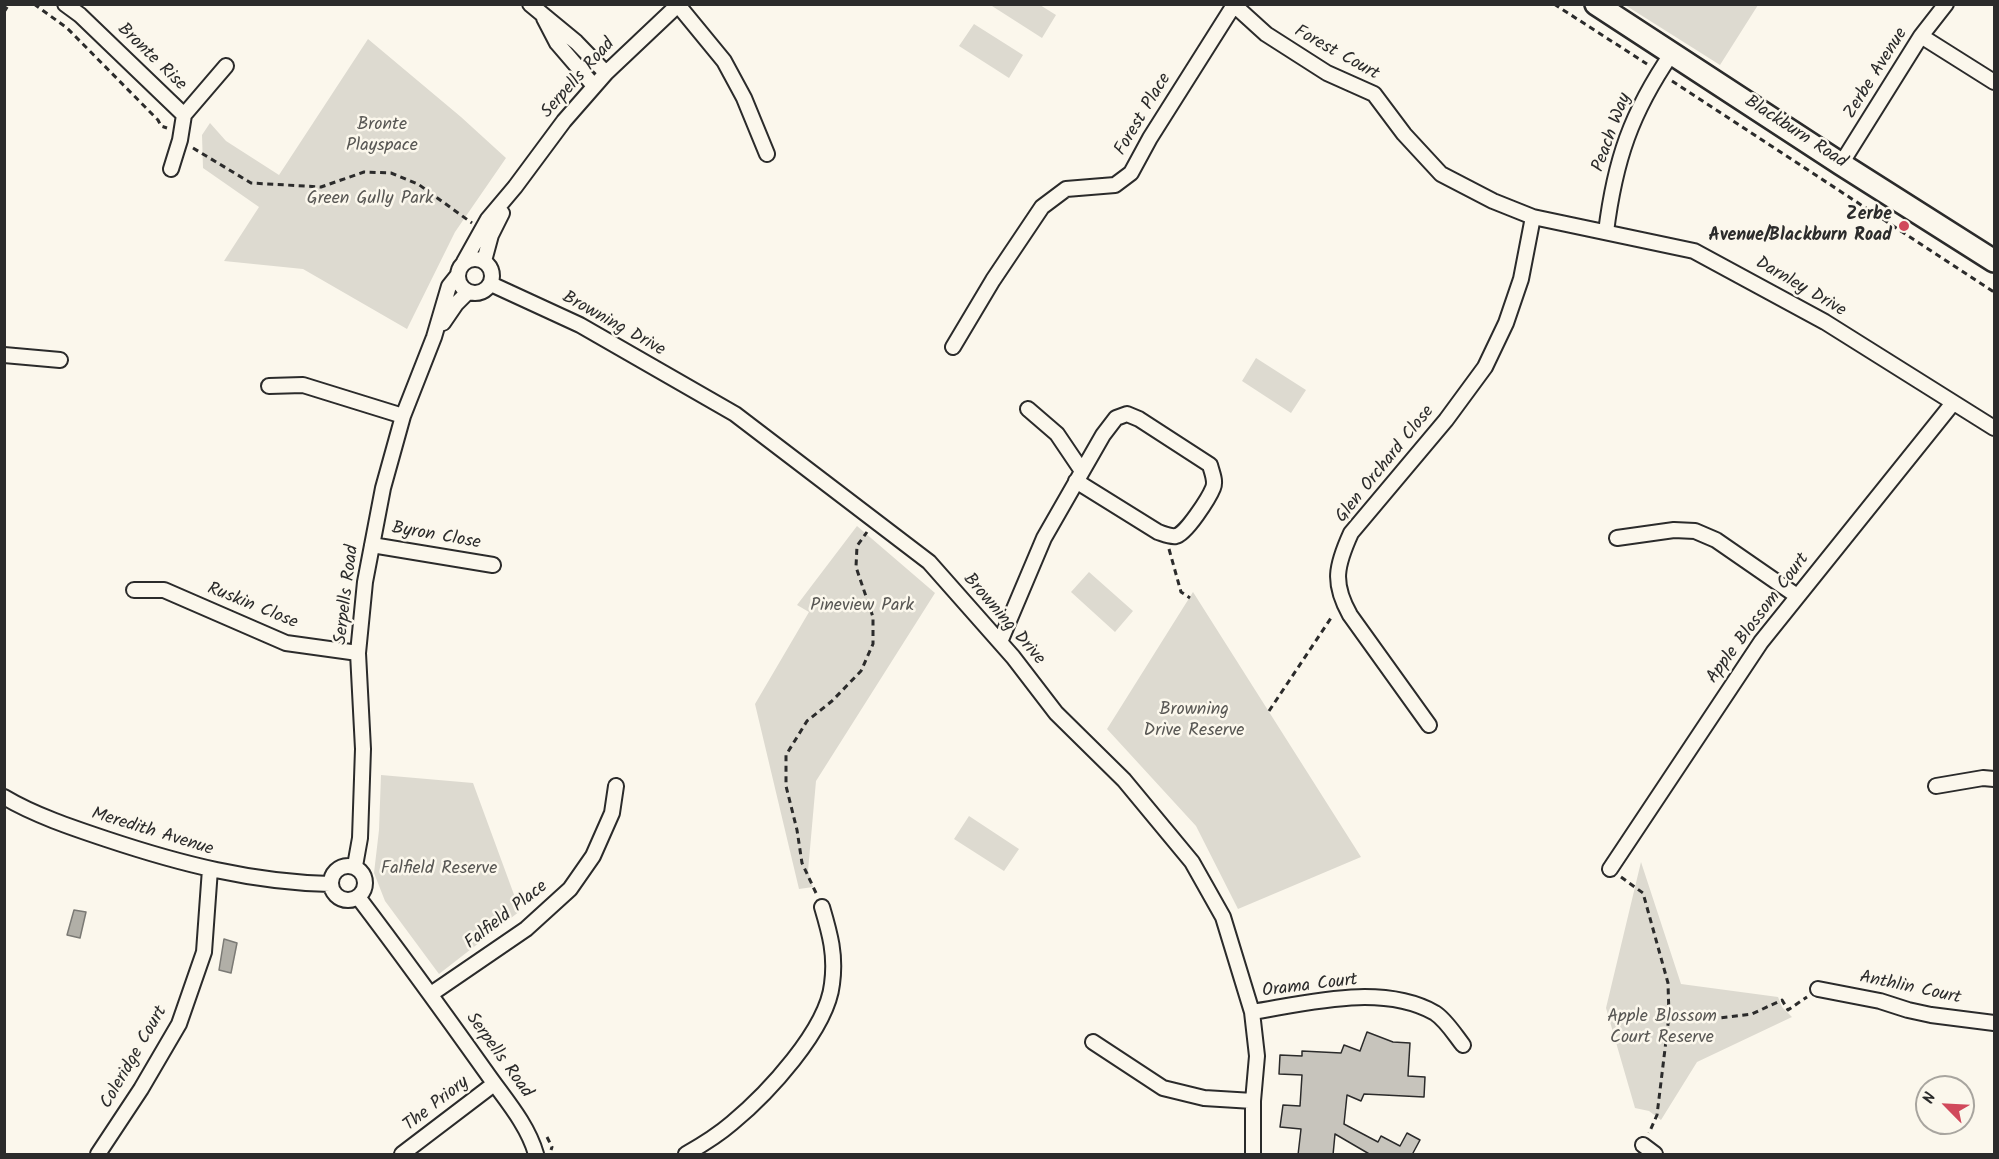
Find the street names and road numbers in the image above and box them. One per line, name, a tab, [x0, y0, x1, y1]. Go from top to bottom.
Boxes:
street label: Bronte Rise	[112, 20, 190, 96]
street label: Forest Court	[1290, 22, 1382, 86]
street label: Zerbe Avenue	[1841, 25, 1913, 123]
street label: Serpells Road	[537, 35, 621, 123]
street label: Forest Place	[1111, 70, 1177, 160]
street label: Peach Way	[1589, 91, 1637, 175]
street label: Blackburn Road	[1740, 92, 1850, 174]
street label: Darnley Drive	[1751, 253, 1849, 323]
street label: Browning Drive	[558, 288, 668, 362]
street label: Glen Orchard Close	[1332, 402, 1440, 528]
street label: Byron Close	[390, 519, 482, 555]
street label: Serpells Road	[331, 544, 365, 646]
street label: Apple Blossom Court	[1703, 550, 1815, 688]
street label: Browning Drive	[957, 570, 1049, 670]
street label: Ruskin Close	[204, 579, 300, 635]
street label: Meredith Avenue	[88, 804, 216, 862]
street label: Falfield Place	[461, 877, 553, 955]
street label: Anthlin Court	[1857, 968, 1963, 1010]
street label: Orama Court	[1261, 970, 1359, 1004]
street label: Coleridge Court	[97, 1003, 173, 1113]
street label: Serpells Road	[460, 1009, 536, 1103]
street label: The Priory	[400, 1073, 474, 1137]

